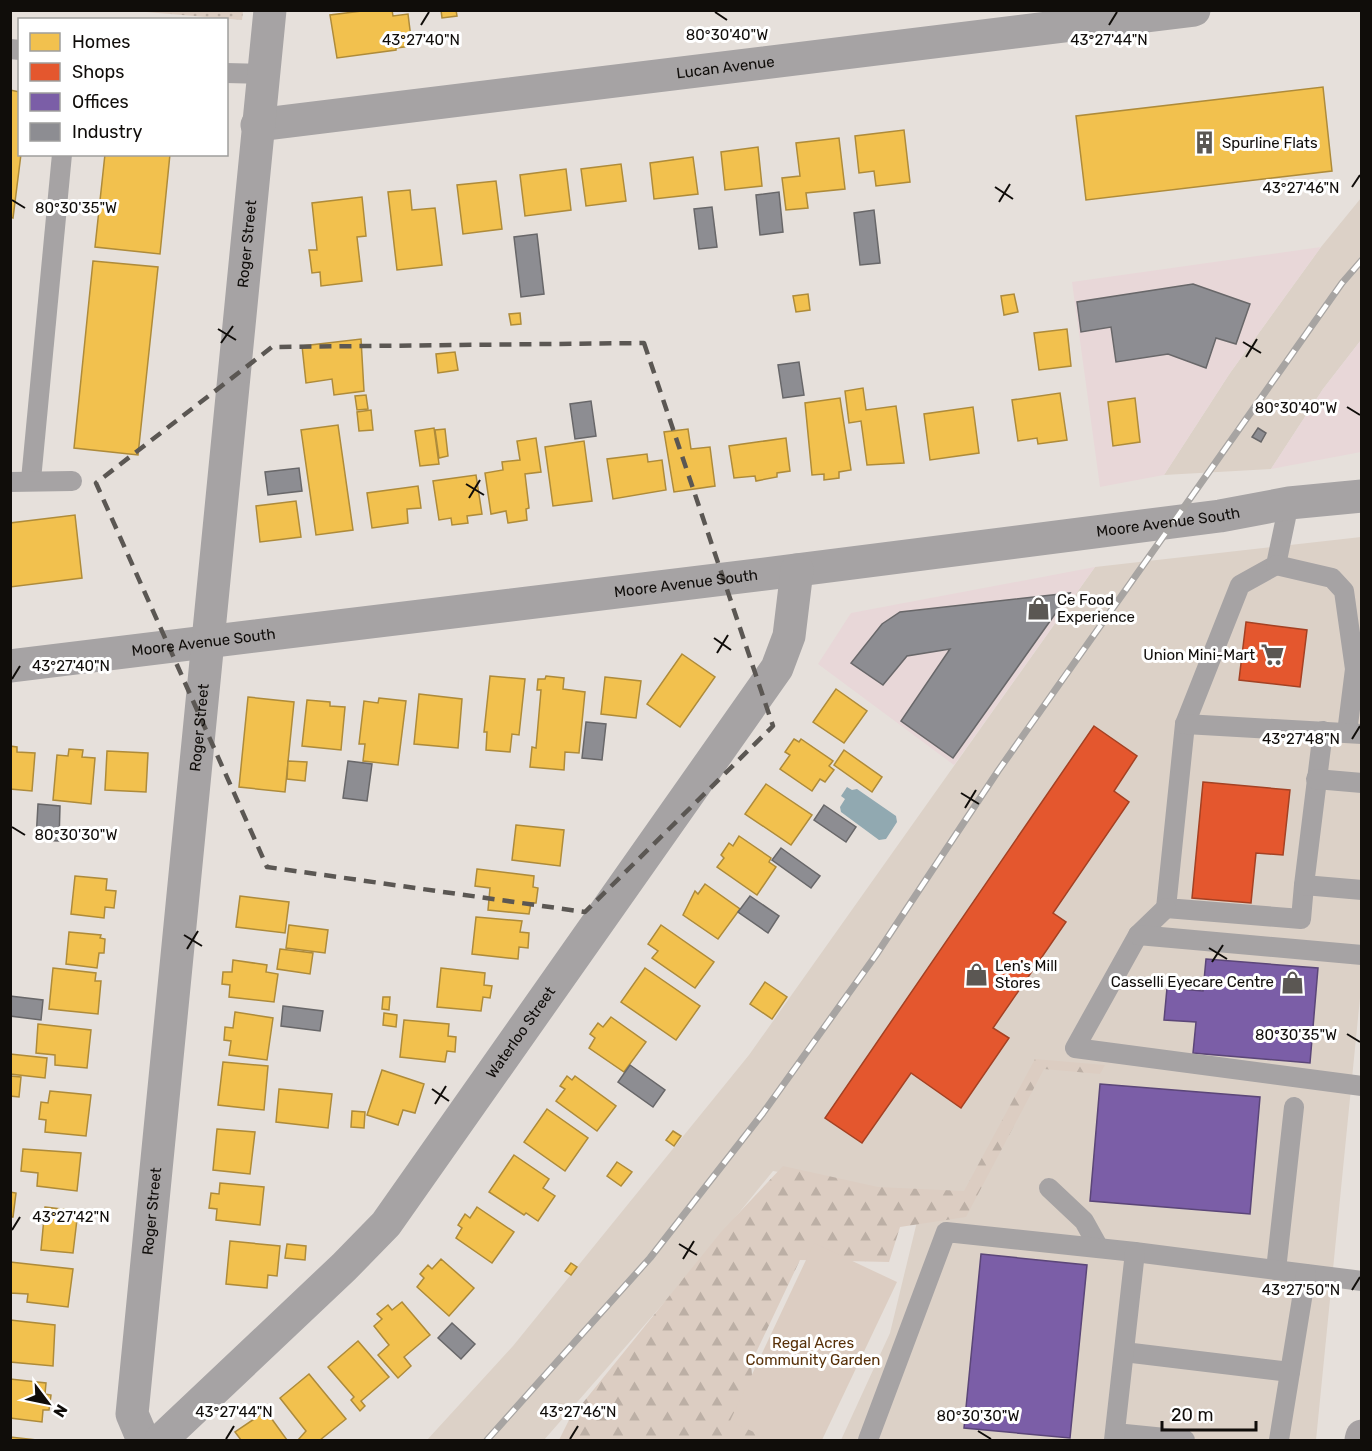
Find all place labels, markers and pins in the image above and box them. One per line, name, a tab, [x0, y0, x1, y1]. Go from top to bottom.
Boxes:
building icon: Spurline Flats	[1191, 130, 1217, 156]
place label: Spurline Flats	[1222, 134, 1318, 152]
place label: Ce Food Experience	[1057, 591, 1135, 626]
shop icon: Ce Food Experience	[1026, 596, 1052, 622]
supermarket icon: Union Mini-Mart	[1260, 642, 1286, 668]
place label: Union Mini-Mart	[1143, 646, 1255, 664]
place label: Len's Mill Stores	[995, 957, 1057, 992]
shop icon: Len's Mill Stores	[964, 962, 990, 988]
shop icon: Casselli Eyecare Centre	[1279, 969, 1305, 995]
place label: Casselli Eyecare Centre	[1111, 973, 1274, 991]

